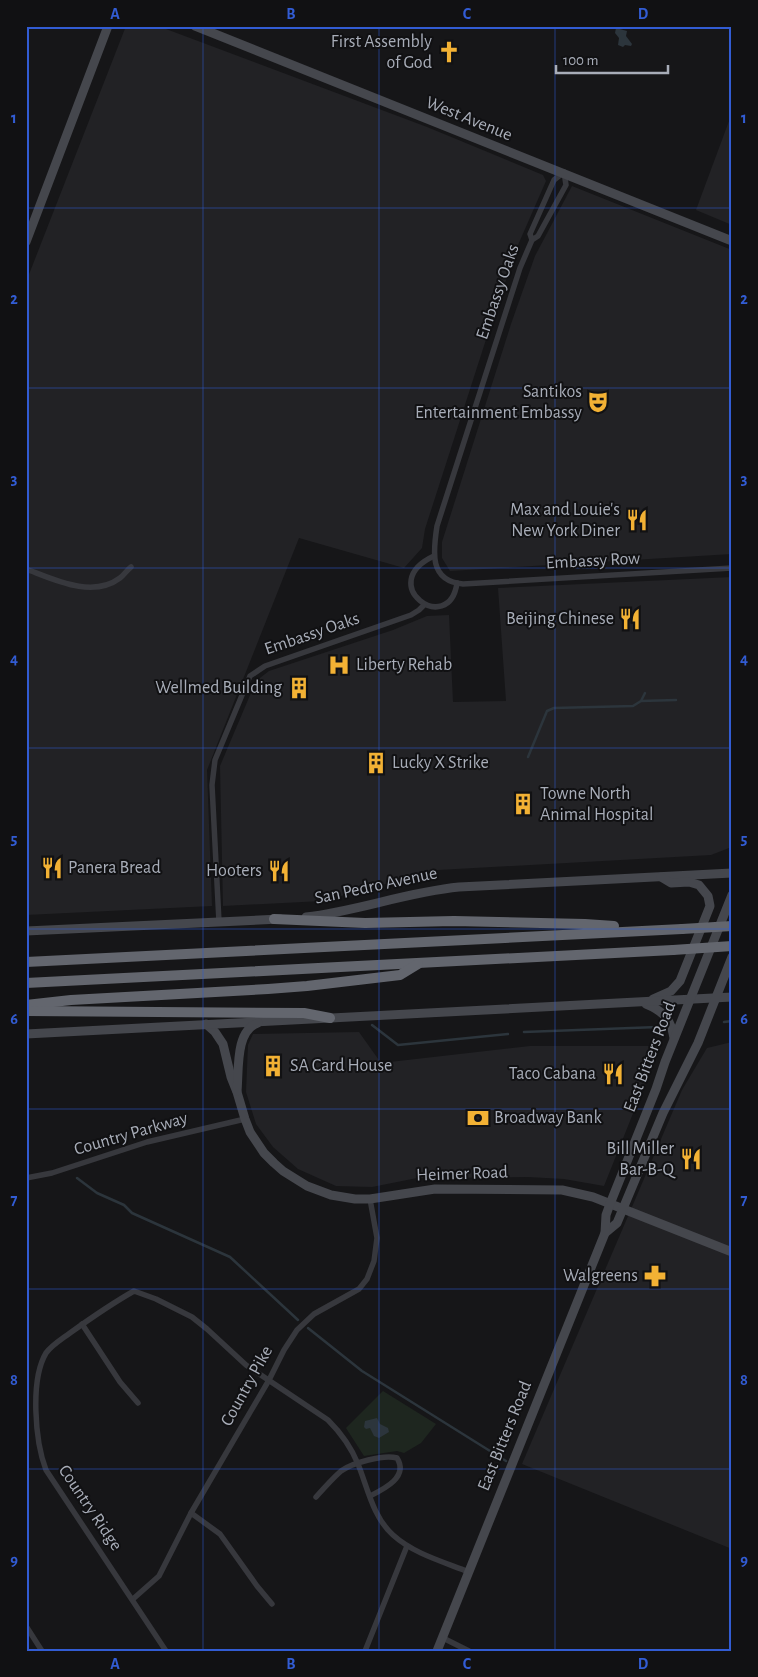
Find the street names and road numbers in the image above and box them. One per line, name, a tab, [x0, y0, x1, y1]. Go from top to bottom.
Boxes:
street label: West Avenue	[423, 94, 515, 144]
street label: Embassy Oaks	[473, 242, 523, 342]
street label: Embassy Row	[545, 550, 641, 572]
street label: Embassy Oaks	[262, 609, 362, 659]
street label: San Pedro Avenue	[313, 864, 439, 908]
street label: East Bitters Road	[621, 999, 679, 1115]
street label: Country Parkway	[72, 1109, 190, 1159]
street label: Heimer Road	[416, 1163, 508, 1185]
street label: Country Pike	[218, 1343, 276, 1429]
street label: East Bitters Road	[475, 1378, 535, 1494]
street label: Country Ridge	[55, 1462, 125, 1554]

